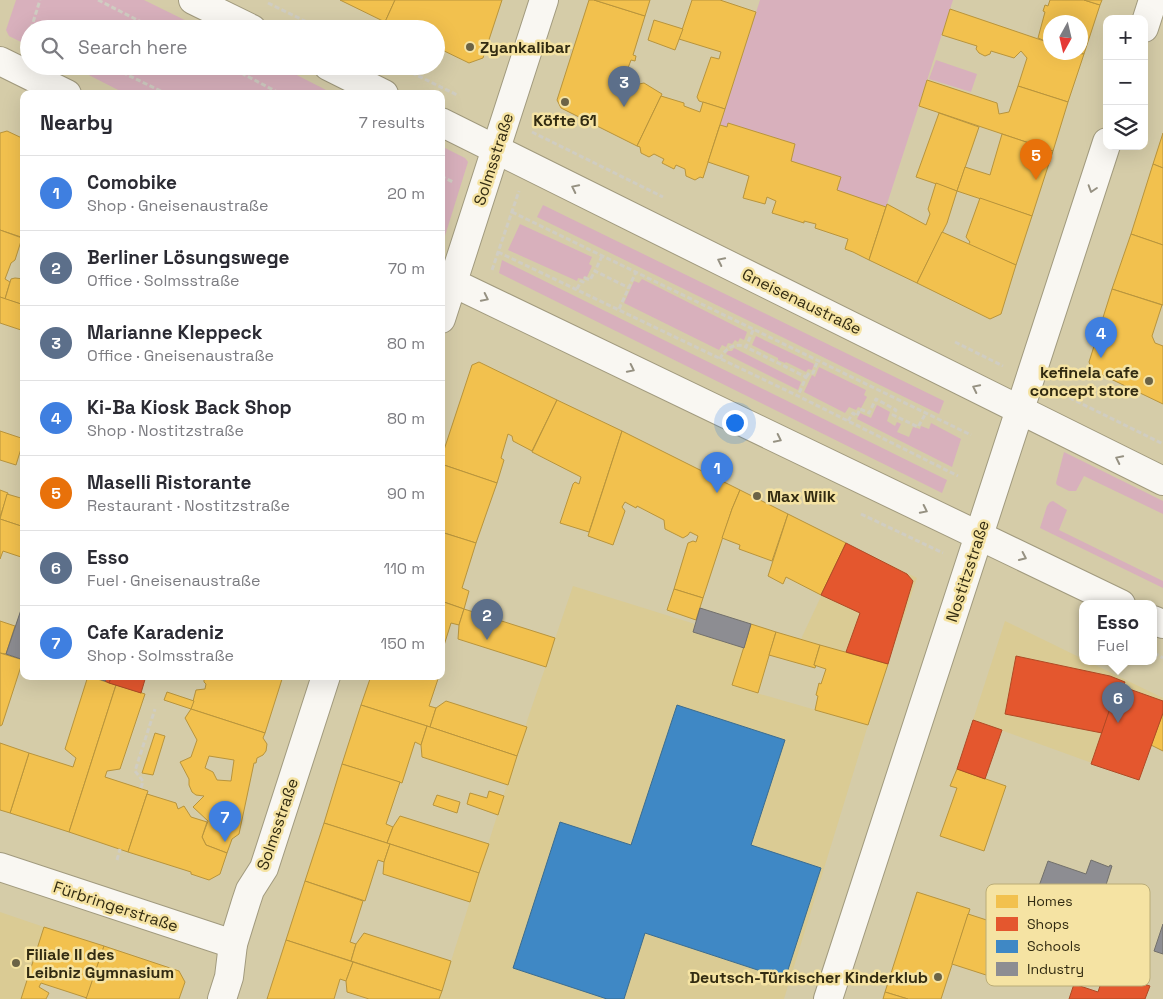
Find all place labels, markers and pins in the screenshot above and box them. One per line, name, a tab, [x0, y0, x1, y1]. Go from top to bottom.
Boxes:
place label: Zyankalibar	[480, 37, 571, 58]
marker: Zyankalibar	[464, 41, 476, 53]
pin: 3	[608, 66, 640, 107]
marker: Köfte 61	[559, 96, 571, 108]
place label: Köfte 61	[533, 110, 597, 131]
pin: 5	[1020, 139, 1052, 180]
pin: 4	[1085, 317, 1117, 358]
place label: kefinela cafe concept store	[1030, 362, 1139, 401]
marker: kefinela cafe concept store	[1143, 375, 1155, 387]
pin: 1	[701, 452, 733, 493]
place label: Max Wilk	[767, 486, 836, 507]
marker: Max Wilk	[751, 490, 763, 502]
pin: 2	[471, 599, 503, 640]
pin: 6	[1102, 682, 1134, 723]
pin: 7	[209, 801, 241, 842]
place label: Filiale II des Leibniz Gymnasium	[26, 944, 174, 983]
marker: Filiale II des Leibniz Gymnasium	[10, 957, 22, 969]
place label: Deutsch-Türkischer Kinderklub	[689, 967, 928, 988]
marker: Deutsch-Türkischer Kinderklub	[932, 971, 944, 983]

